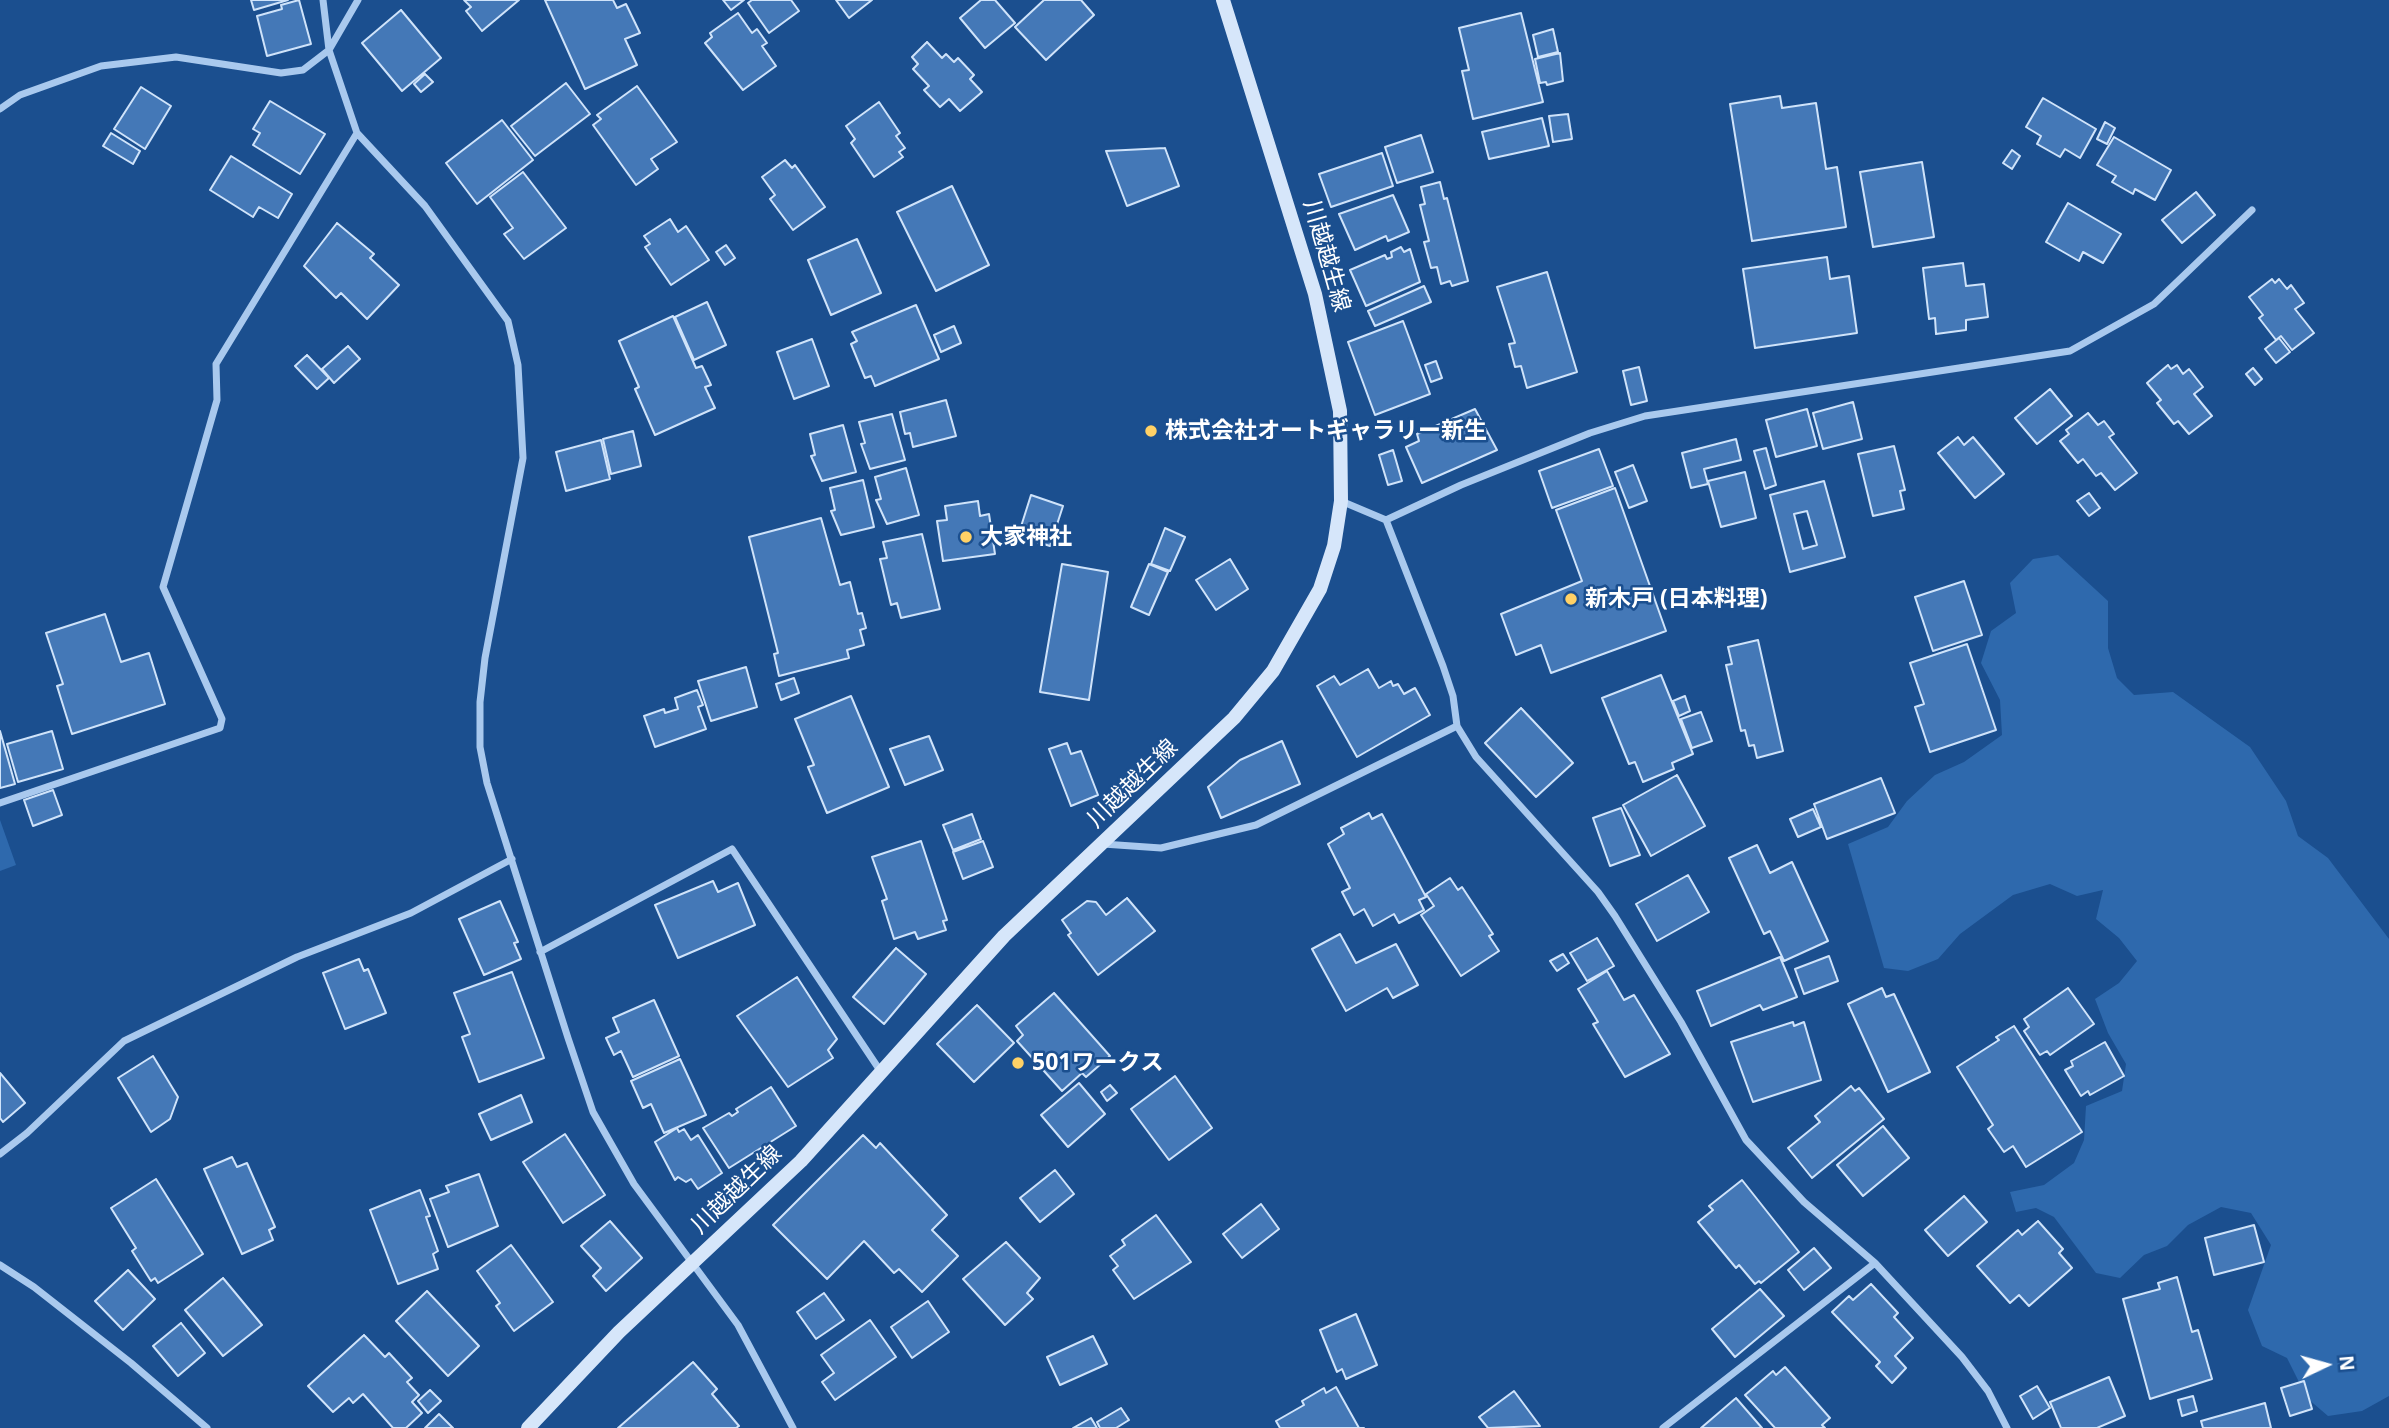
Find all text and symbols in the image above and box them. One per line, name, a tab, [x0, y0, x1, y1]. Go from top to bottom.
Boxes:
street label: 川越越生線	[1297, 197, 1355, 315]
place label: 株式会社オートギャラリー新生	[1165, 417, 1487, 445]
marker: 株式会社オートギャラリー新生	[1143, 423, 1159, 439]
place label: 大家神社	[980, 523, 1072, 551]
marker: 大家神社	[958, 529, 974, 545]
place label: 新木戸 (日本料理)	[1585, 585, 1768, 613]
marker: 新木戸 (日本料理)	[1563, 591, 1579, 607]
street label: 川越越生線	[1082, 734, 1184, 834]
place label: 501ワークス	[1032, 1049, 1163, 1077]
marker: 501ワークス	[1010, 1055, 1026, 1071]
street label: 川越越生線	[686, 1140, 788, 1240]
north arrow	[2291, 1330, 2361, 1400]
text: N	[2333, 1354, 2361, 1372]

